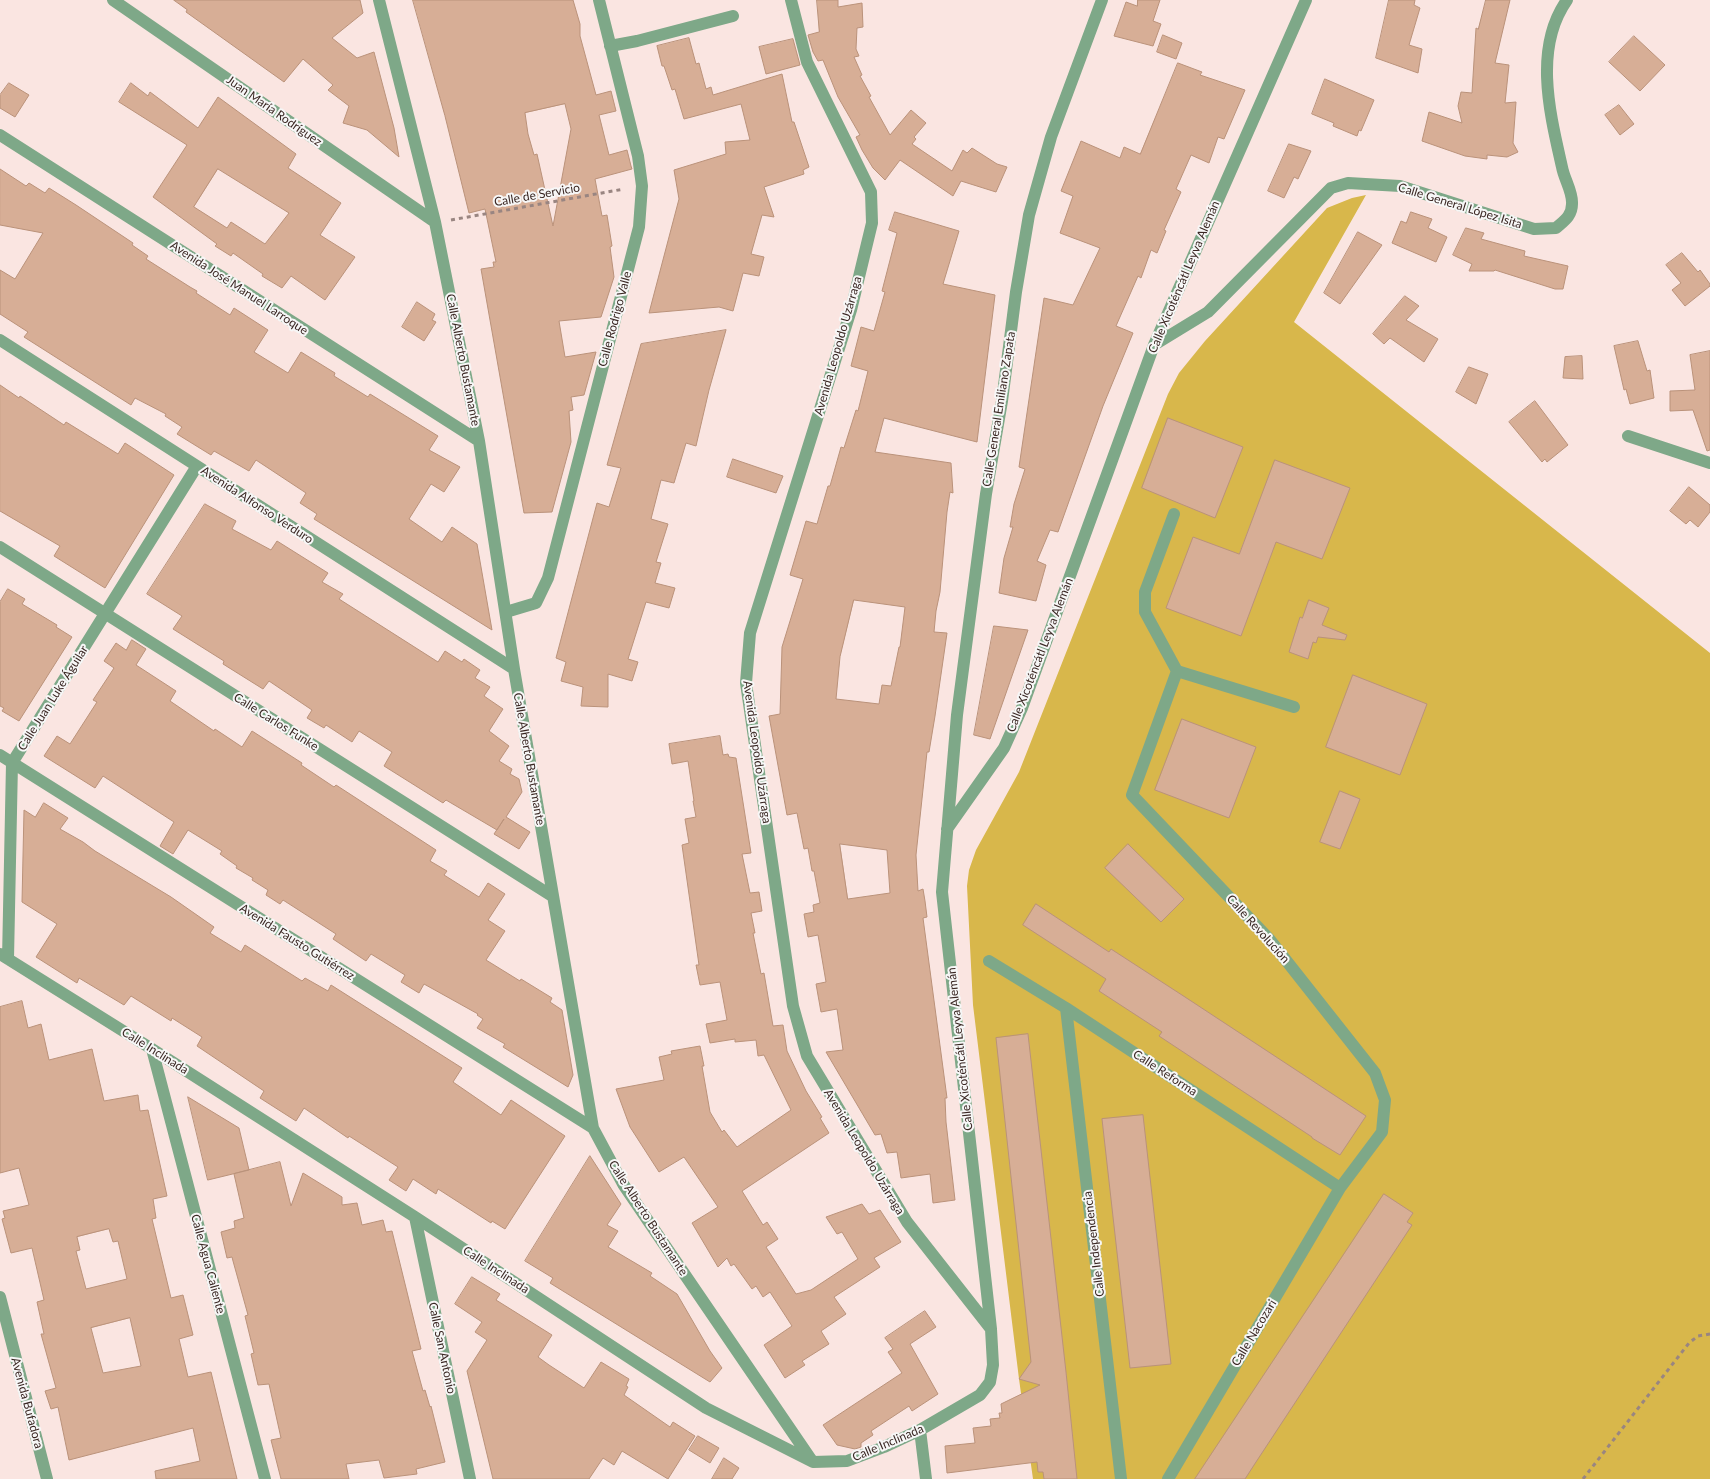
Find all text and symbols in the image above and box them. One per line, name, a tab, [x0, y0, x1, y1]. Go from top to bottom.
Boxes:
street label: Juan María Rodríguez	[224, 73, 324, 149]
street label: Calle de Servicio	[493, 180, 581, 210]
street label: Calle General López Isita	[1396, 180, 1524, 232]
street label: Calle Xicoténcátl Leyva Alemán	[1145, 199, 1223, 355]
street label: Avenida José Manuel Larroque	[167, 238, 311, 338]
street label: Calle Rodrigo Valle	[595, 270, 635, 368]
street label: Avenida Leopoldo Uzárraga	[811, 275, 865, 417]
street label: Calle Alberto Bustamante	[443, 293, 483, 427]
street label: Calle General Emiliano Zapata	[980, 330, 1018, 488]
street label: Avenida Alfonso Verduro	[198, 463, 316, 547]
street label: Calle Xicoténcátl Leyva Alemán	[1004, 576, 1076, 734]
street label: Calle Juan Luke Águilar	[15, 643, 91, 753]
street label: Avenida Leopoldo Uzárraga	[740, 680, 774, 824]
street label: Calle Carlos Funke	[231, 690, 321, 754]
street label: Calle Alberto Bustamante	[510, 692, 548, 826]
street label: Calle Revolución	[1224, 892, 1292, 966]
street label: Avenida Fausto Gutiérrez	[237, 901, 357, 983]
street label: Calle Xicoténcátl Leyva Alemán	[944, 967, 976, 1131]
street label: Calle Inclinada	[119, 1025, 191, 1077]
street label: Calle Reforma	[1130, 1047, 1200, 1099]
street label: Avenida Leopoldo Uzárraga	[821, 1087, 907, 1217]
street label: Calle Alberto Bustamante	[605, 1158, 691, 1278]
street label: Calle Independencia	[1080, 1190, 1108, 1298]
street label: Calle Agua Caliente	[188, 1213, 228, 1315]
street label: Calle Inclinada	[460, 1243, 532, 1297]
street label: Calle Nacozari	[1229, 1297, 1279, 1369]
street label: Calle San Antonio	[425, 1301, 459, 1395]
street label: Avenida Bufadora	[8, 1356, 46, 1450]
street label: Calle Inclinada	[850, 1422, 926, 1464]

